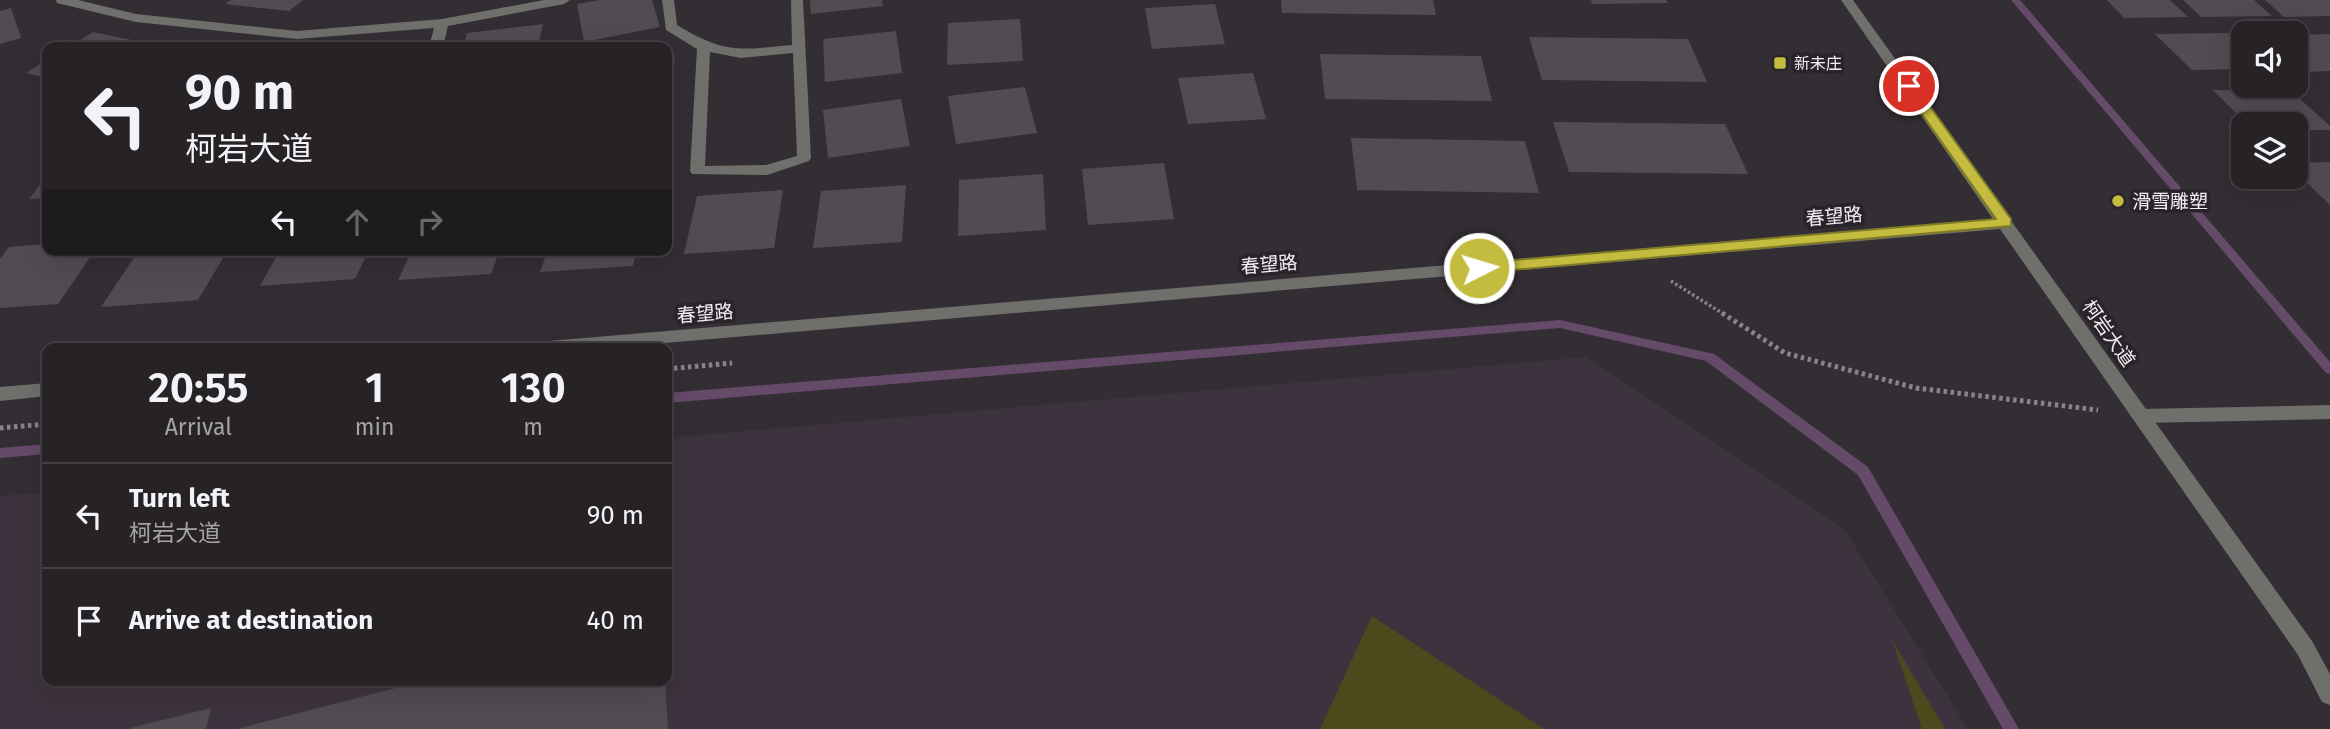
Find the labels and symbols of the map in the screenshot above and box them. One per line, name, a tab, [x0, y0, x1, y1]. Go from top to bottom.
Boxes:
place label: 新未庄	[1794, 54, 1842, 73]
marker: 新未庄	[1772, 55, 1788, 71]
pin	[1879, 56, 1939, 116]
place label: 滑雪雕塑	[2132, 190, 2208, 213]
marker: 滑雪雕塑	[2110, 193, 2126, 209]
street label: 春望路	[1805, 203, 1863, 230]
position arrow	[1442, 231, 1516, 305]
street label: 春望路	[1240, 251, 1298, 278]
street label: 柯岩大道	[2077, 296, 2140, 371]
street label: 春望路	[676, 300, 734, 327]

